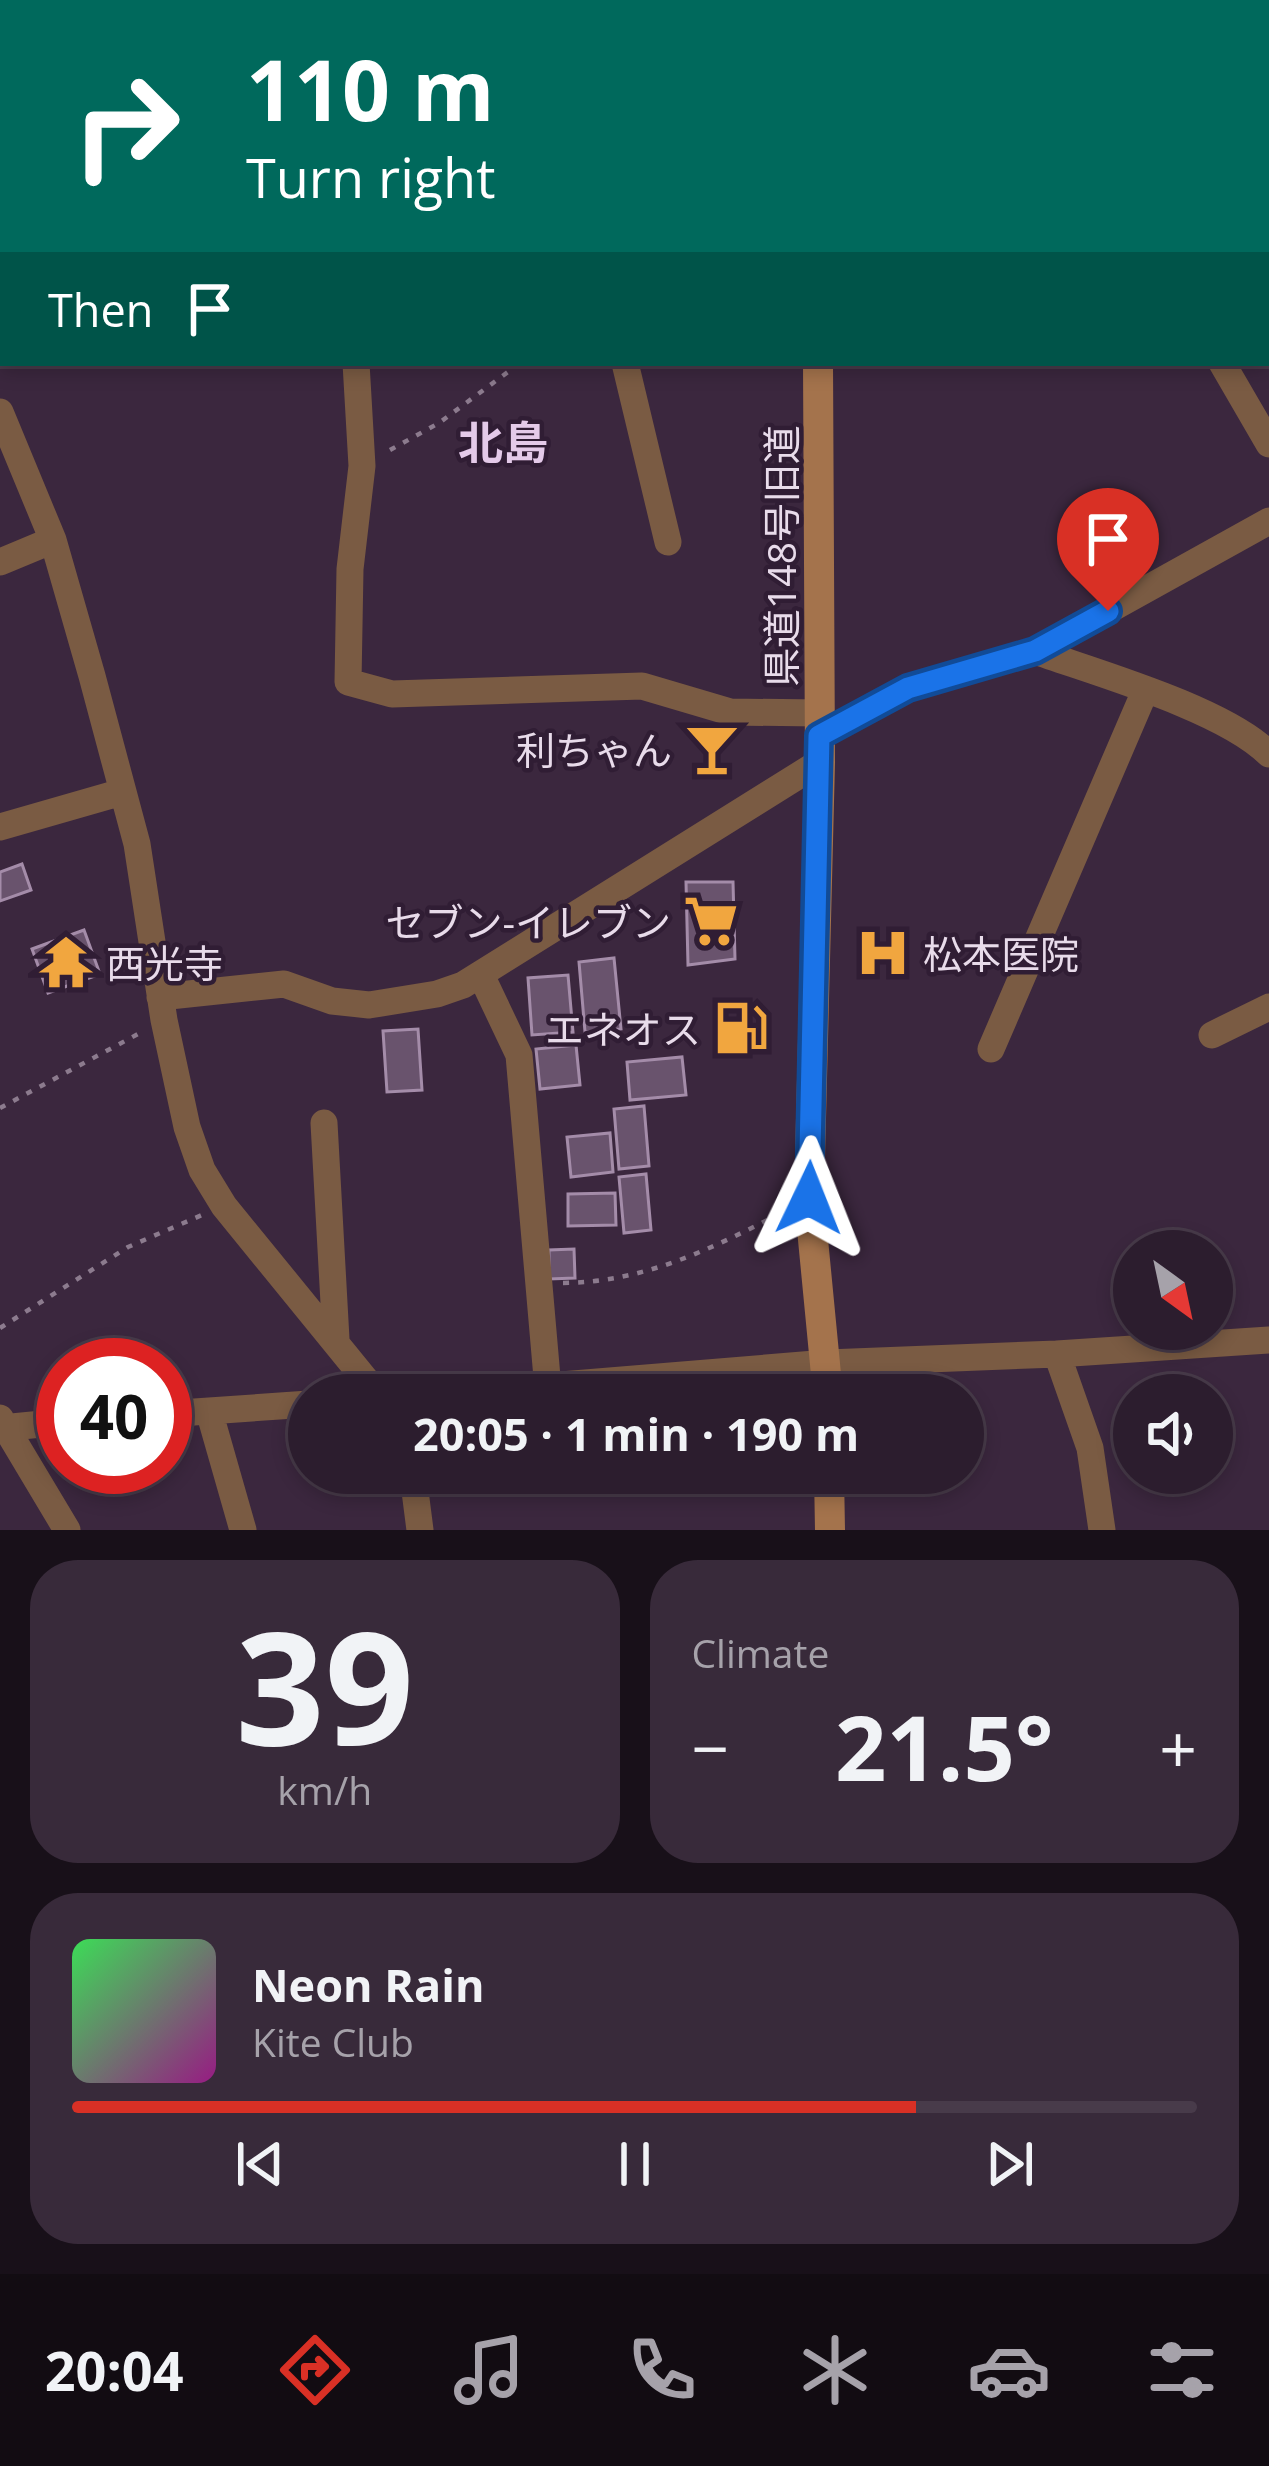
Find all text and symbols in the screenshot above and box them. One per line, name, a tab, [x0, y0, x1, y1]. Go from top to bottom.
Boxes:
text: 110 m	[246, 31, 494, 146]
icon: right	[48, 48, 204, 204]
text: Turn right	[246, 140, 495, 214]
icon: arrive	[177, 276, 243, 342]
text: Then	[48, 279, 153, 340]
district label: 北島	[458, 411, 548, 472]
street label: 県道148号旧道	[754, 425, 807, 687]
pin	[1057, 488, 1159, 611]
icon: arrive	[1075, 506, 1141, 572]
bar icon: 利ちゃん	[683, 720, 741, 778]
place label: 利ちゃん	[516, 723, 672, 776]
supermarket icon: セブン-イレブン	[682, 892, 740, 950]
place label: セブン-イレブン	[385, 895, 671, 948]
hospital icon: 松本医院	[854, 924, 912, 982]
place label: 松本医院	[923, 927, 1079, 980]
temple icon: 西光寺	[37, 933, 95, 991]
place label: 西光寺	[106, 936, 223, 989]
fuel station icon: エネオス	[712, 999, 770, 1057]
place label: エネオス	[545, 1002, 701, 1055]
position arrow	[746, 1135, 872, 1261]
north arrow	[1113, 1230, 1233, 1350]
map controls	[1113, 1230, 1233, 1494]
speed limit sign: 40	[36, 1338, 192, 1494]
button: sound	[1113, 1374, 1233, 1494]
text: 20:05 · 1 min · 190 m	[413, 1403, 859, 1464]
text: 39	[236, 1578, 414, 1791]
text: Climate	[692, 1626, 829, 1679]
text: 21.5°	[835, 1685, 1054, 1807]
text: −	[692, 1702, 729, 1792]
text: +	[1159, 1702, 1197, 1792]
text: km/h	[277, 1763, 372, 1816]
text: Neon Rain	[252, 1954, 485, 2015]
text: Kite Club	[252, 2015, 414, 2068]
icon: previous	[227, 2131, 293, 2197]
icon: pause	[602, 2131, 668, 2197]
icon: next	[977, 2131, 1043, 2197]
icon: directions	[273, 2328, 357, 2412]
icon: music	[447, 2328, 531, 2412]
icon: phone	[620, 2328, 704, 2412]
icon: climate	[793, 2328, 877, 2412]
icon: car	[967, 2328, 1051, 2412]
icon: filters	[1140, 2328, 1224, 2412]
text: 20:04	[45, 2333, 184, 2407]

